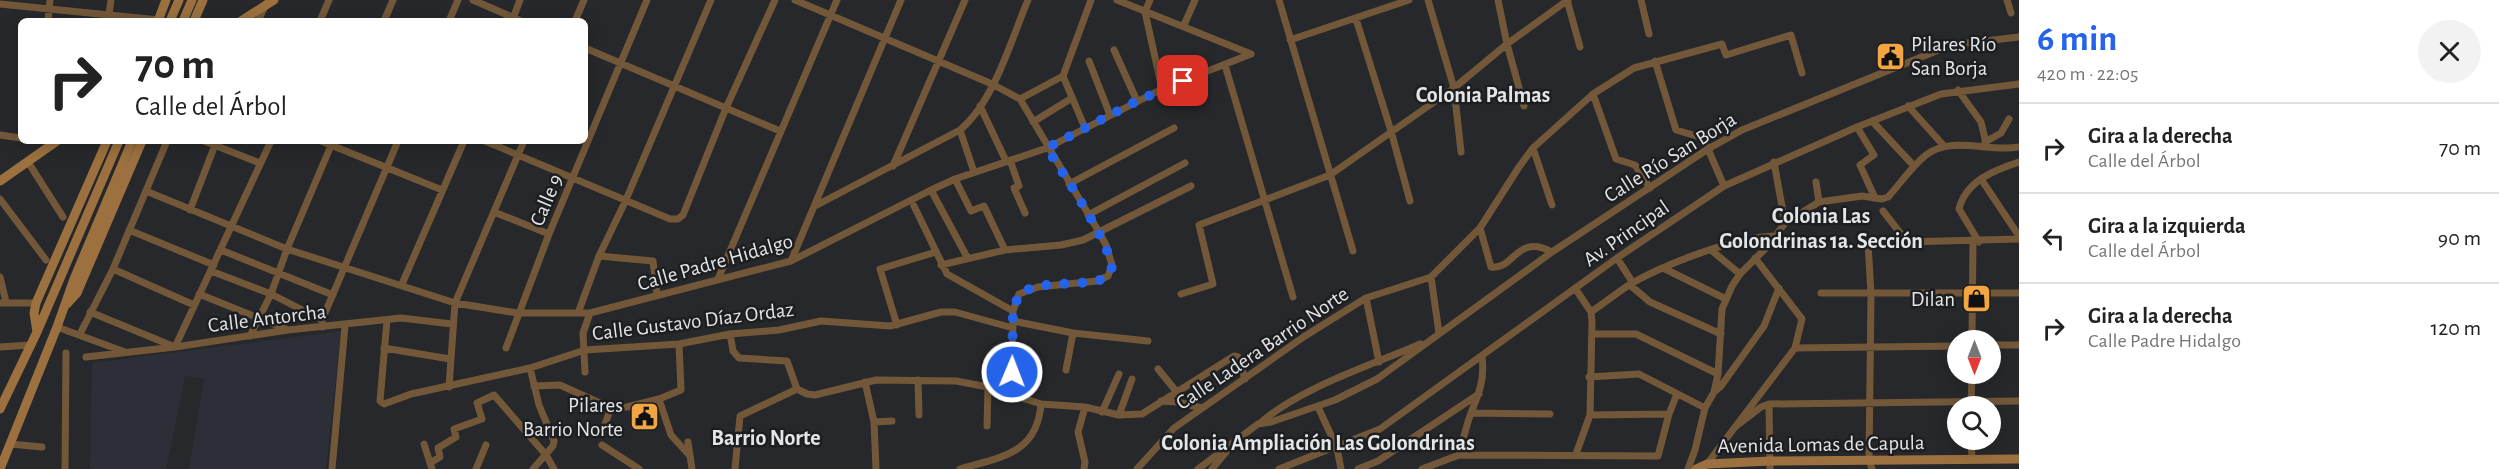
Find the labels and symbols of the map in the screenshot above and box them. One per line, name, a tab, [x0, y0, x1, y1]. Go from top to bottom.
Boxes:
place label: Pilares Río San Borja	[1911, 34, 1996, 79]
public building icon: Pilares Río San Borja	[1874, 40, 1906, 72]
pin	[1157, 55, 1208, 106]
district label: Colonia Palmas	[1416, 84, 1550, 106]
street label: Calle Río San Borja	[1601, 108, 1740, 206]
street label: Calle 9	[526, 171, 567, 229]
street label: Av. Principal	[1580, 196, 1673, 271]
district label: Colonia Las Golondrinas 1a. Sección	[1719, 205, 1923, 252]
street label: Calle Padre Hidalgo	[635, 230, 795, 295]
street label: Calle Ladera Barrio Norte	[1172, 283, 1352, 414]
shop icon: Dilan	[1960, 283, 1992, 315]
place label: Dilan	[1911, 289, 1955, 310]
street label: Calle Gustavo Díaz Ordaz	[591, 299, 795, 344]
street label: Calle Antorcha	[207, 301, 328, 336]
north arrow	[1947, 330, 2001, 384]
position arrow	[980, 340, 1044, 404]
place label: Pilares Barrio Norte	[523, 395, 623, 440]
public building icon: Pilares Barrio Norte	[628, 401, 660, 433]
district label: Barrio Norte	[711, 427, 821, 449]
district label: Colonia Ampliación Las Golondrinas	[1161, 432, 1475, 454]
street label: Avenida Lomas de Capula	[1717, 432, 1925, 457]

